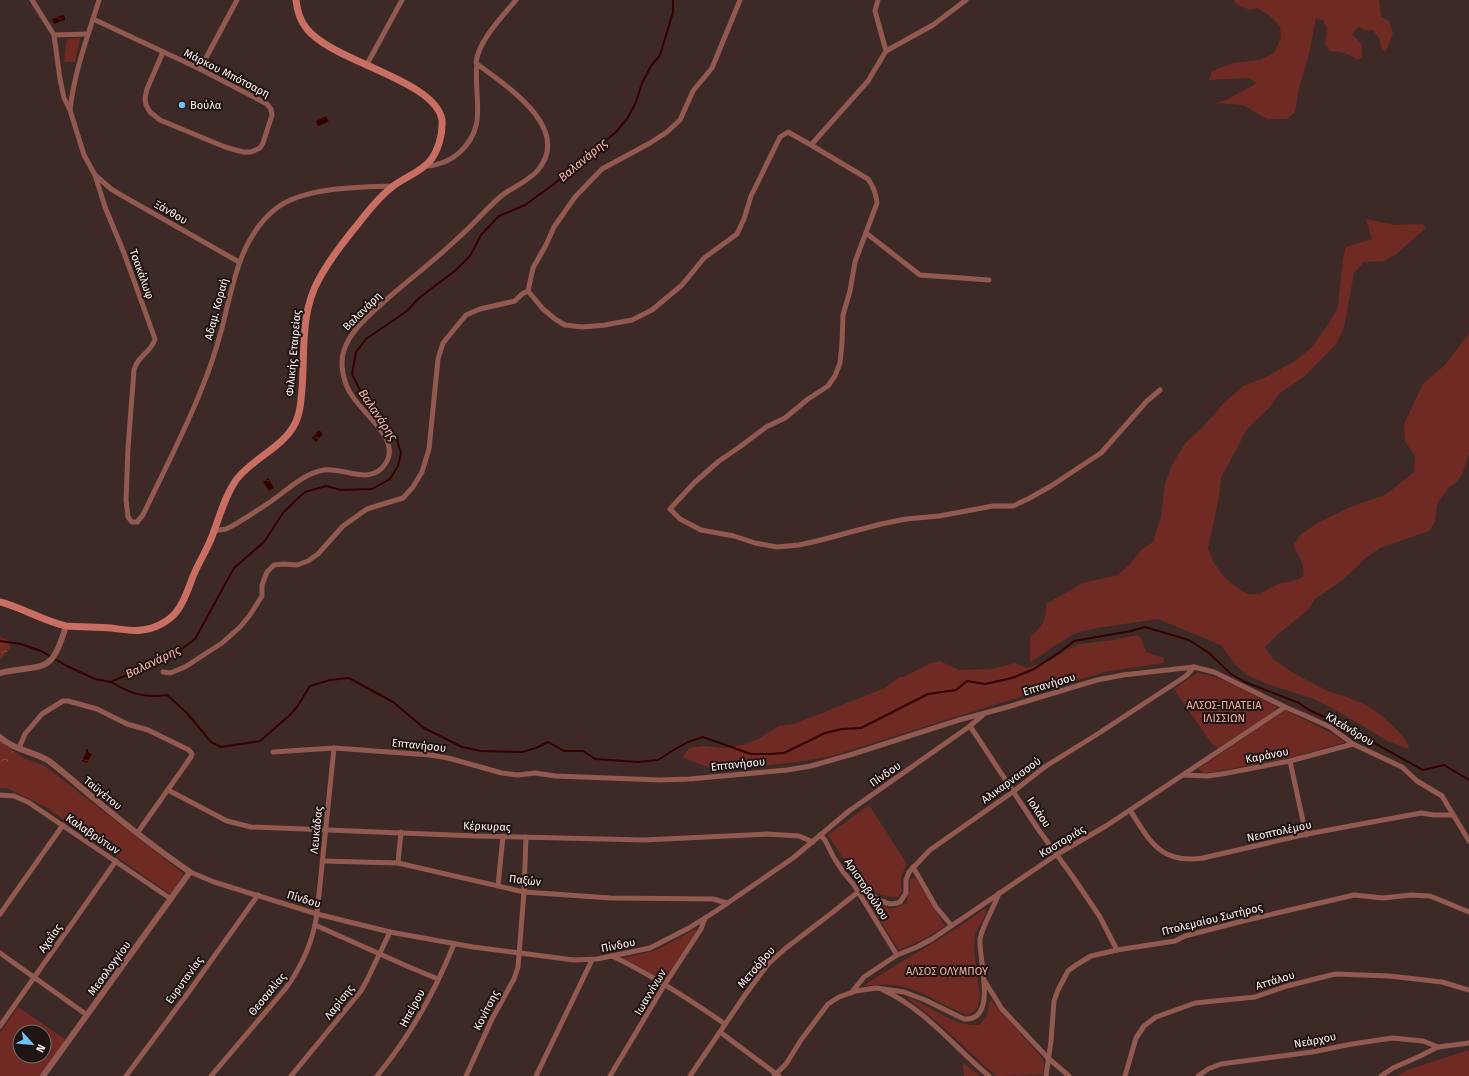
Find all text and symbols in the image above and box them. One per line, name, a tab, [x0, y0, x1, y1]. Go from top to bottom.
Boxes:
street label: Μάρκου Μπότσαρη	[182, 46, 272, 101]
place label: Βούλα	[190, 99, 222, 112]
marker: Βούλα	[177, 100, 187, 110]
water label: Βαλανάρης	[556, 135, 611, 184]
street label: Ξάνθου	[152, 198, 190, 227]
street label: Τσακάλωφ	[127, 247, 157, 301]
street label: Αδαμ. Κοραή	[202, 277, 231, 341]
street label: Βαλανάρη	[340, 289, 384, 333]
street label: Φιλικής Εταιρείας	[283, 309, 304, 397]
water label: Βαλανάρης	[356, 386, 401, 444]
water label: Βαλανάρης	[123, 643, 183, 681]
street label: Επτανήσου	[1021, 670, 1077, 699]
park label: ΑΛΣΟΣ-ΠΛΑΤΕΙΑ ΙΛΙΣΣΙΩΝ	[1186, 699, 1262, 725]
street label: Κλεάνδρου	[1323, 710, 1376, 749]
street label: Επτανήσου	[391, 736, 447, 755]
street label: Καράνου	[1244, 745, 1290, 766]
street label: Αλικαρνασσού	[979, 754, 1044, 806]
street label: Επτανήσου	[710, 755, 766, 774]
street label: Πίνδου	[867, 759, 903, 790]
street label: Ταϋγέτου	[81, 774, 124, 813]
street label: Ιολάου	[1024, 795, 1053, 830]
street label: Λευκάδας	[308, 806, 325, 854]
street label: Καλαβρύτων	[63, 812, 123, 858]
street label: Νεοπτολέμου	[1246, 818, 1313, 845]
street label: Κέρκυρας	[463, 819, 511, 834]
street label: Καστοριάς	[1037, 823, 1088, 860]
street label: Αριστοβούλου	[842, 856, 891, 923]
street label: Παξών	[508, 872, 542, 889]
street label: Πίνδου	[285, 888, 322, 911]
street label: Πτολεμαίου Σωτήρος	[1160, 901, 1264, 938]
street label: Αχαΐας	[36, 921, 65, 955]
street label: Πίνδου	[600, 936, 636, 955]
street label: Μεσολογγίου	[85, 938, 134, 998]
street label: Μετσόβου	[735, 944, 778, 991]
street label: Ευρυτανίας	[163, 954, 206, 1007]
park label: ΑΛΣΟΣ ΟΛΥΜΠΟΥ	[906, 965, 988, 978]
street label: Ιωαννίνων	[632, 966, 670, 1017]
street label: Αττάλου	[1254, 968, 1296, 993]
street label: Θεσσαλίας	[246, 970, 289, 1018]
street label: Λαρίσης	[322, 982, 357, 1022]
street label: Ηπείρου	[397, 987, 428, 1030]
street label: Κονίτσης	[471, 988, 502, 1033]
north arrow	[12, 1024, 52, 1064]
street label: Νεάρχου	[1293, 1030, 1337, 1051]
text: N	[33, 1042, 48, 1055]

